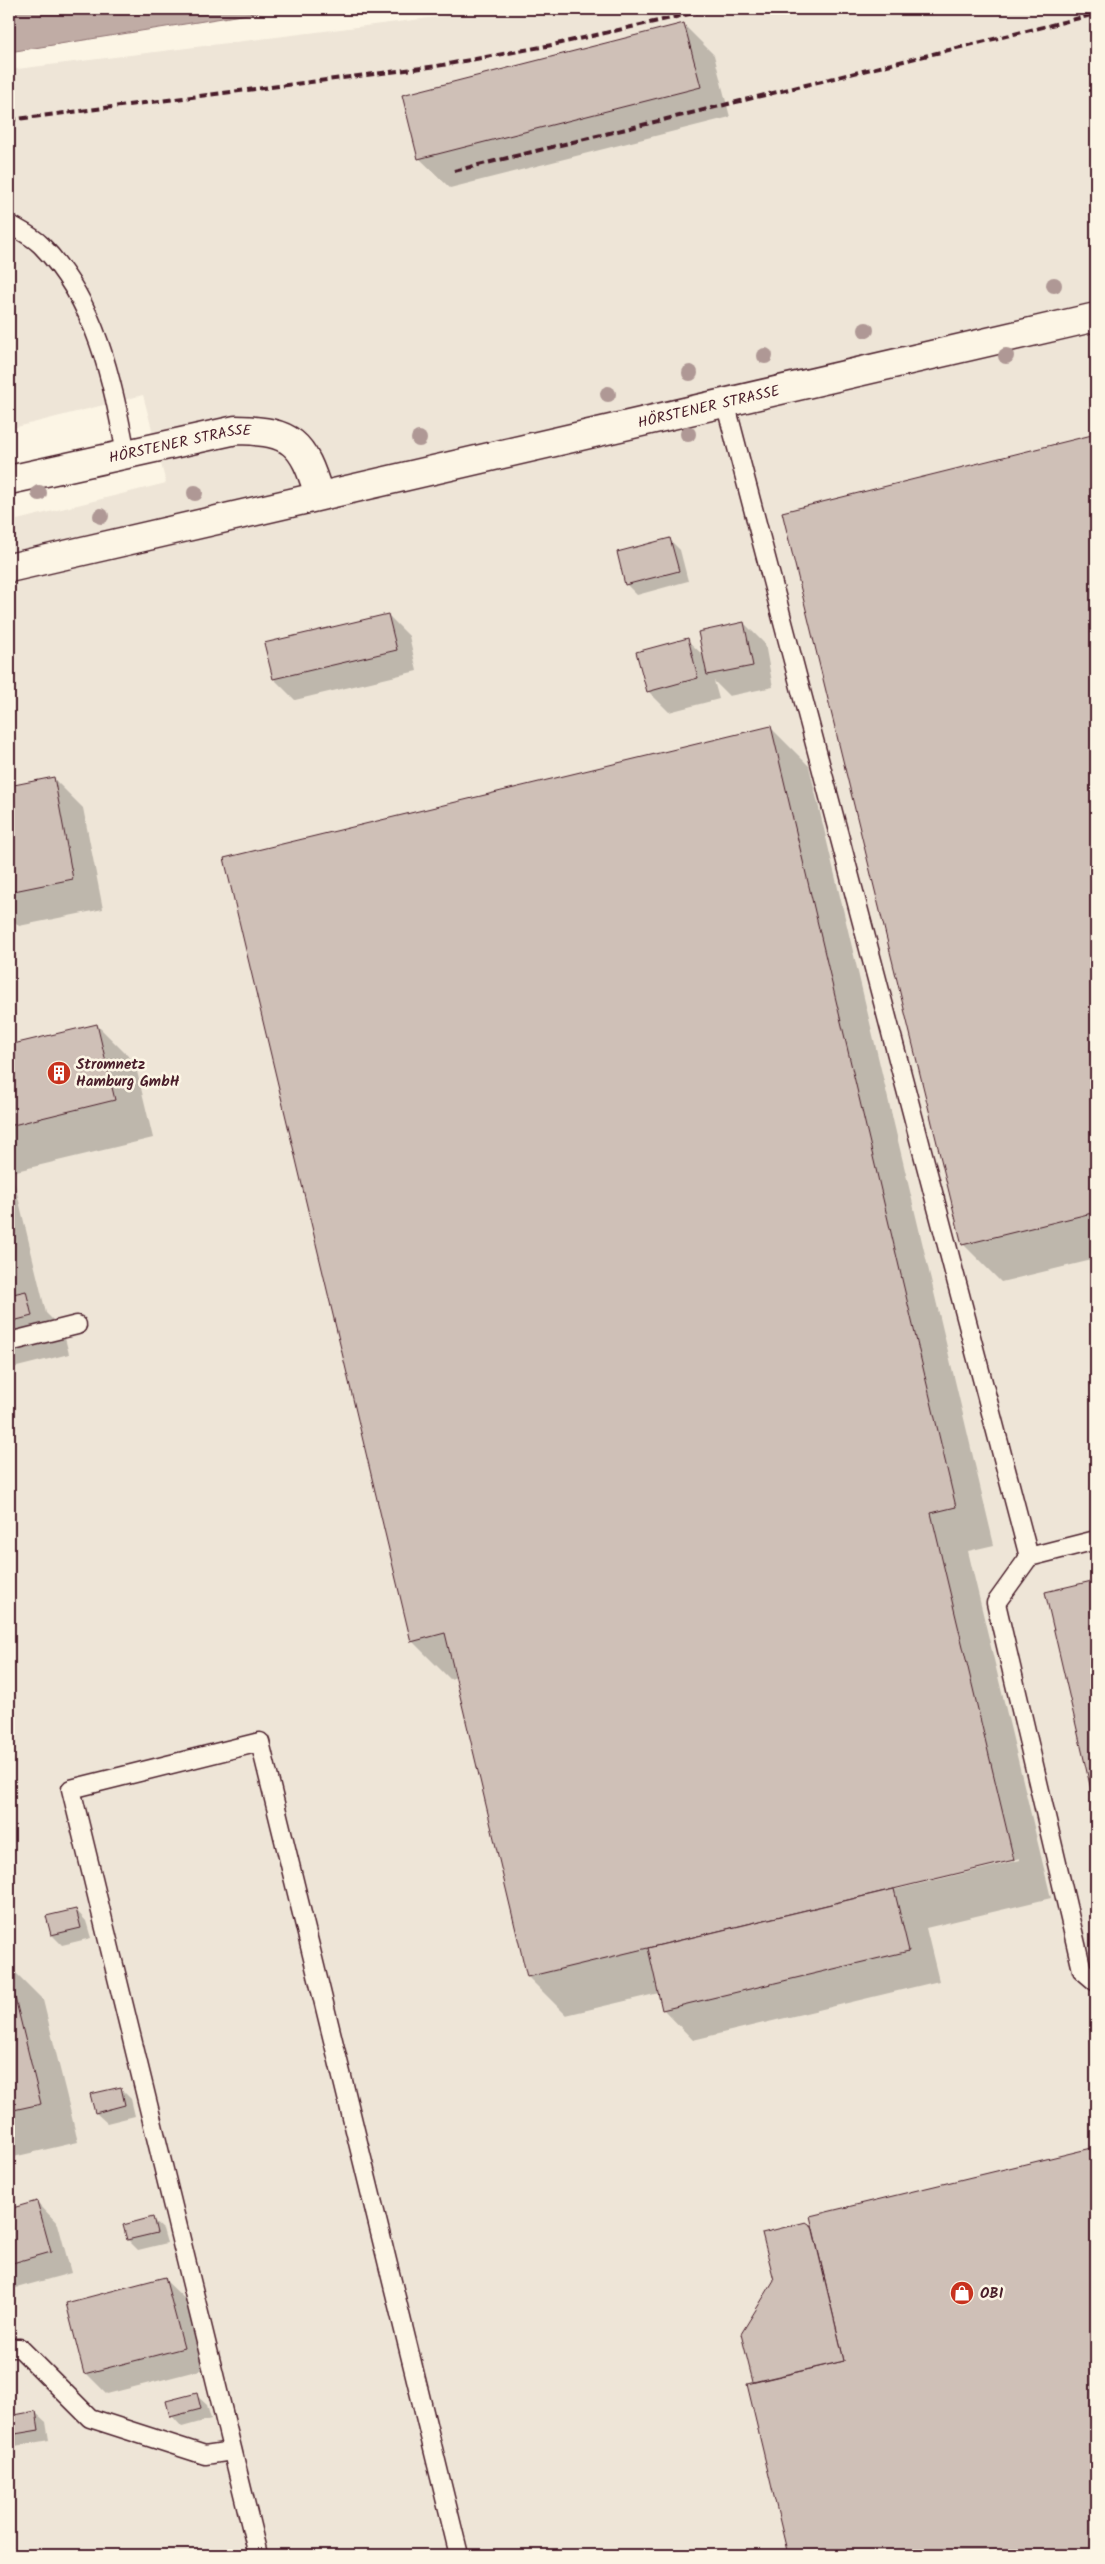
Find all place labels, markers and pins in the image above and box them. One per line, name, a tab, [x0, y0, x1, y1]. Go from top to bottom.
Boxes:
place label: Stromnetz Hamburg GmbH	[76, 1053, 180, 1094]
building icon: Stromnetz Hamburg GmbH	[46, 1060, 72, 1086]
shop icon: OBI	[949, 2280, 975, 2306]
place label: OBI	[980, 2282, 1004, 2306]

